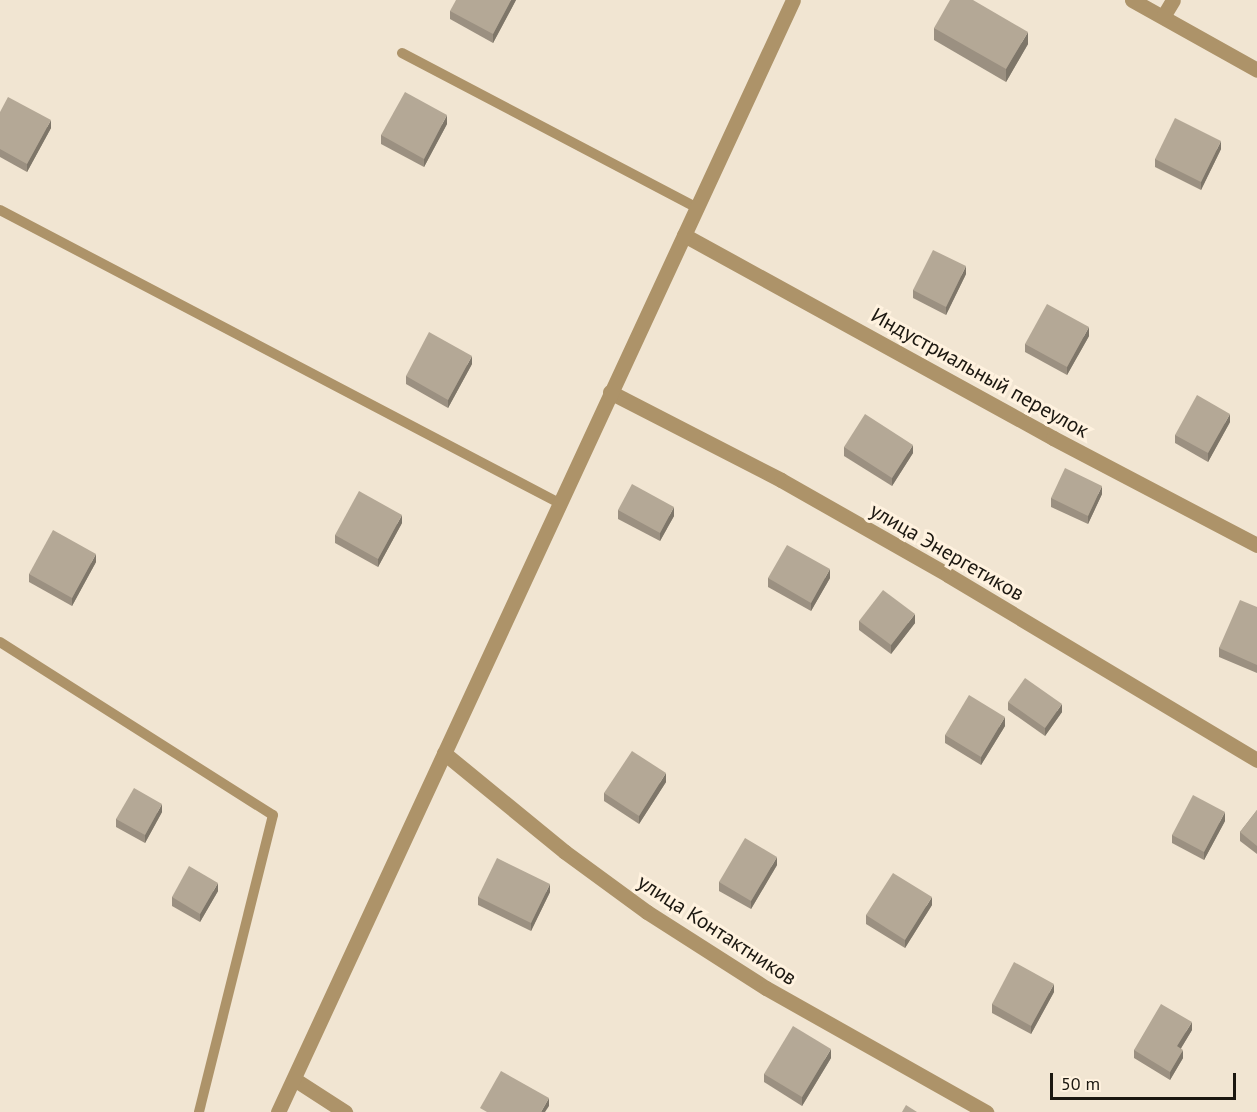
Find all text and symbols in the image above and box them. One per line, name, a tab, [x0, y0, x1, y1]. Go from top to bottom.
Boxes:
street label: Индустриальный переулок	[867, 303, 1093, 443]
street label: улица Энергетиков	[865, 498, 1029, 606]
street label: улица Контактников	[633, 869, 801, 991]
scale bar	[1053, 1061, 1239, 1099]
text: 50 m	[1061, 1072, 1100, 1095]

